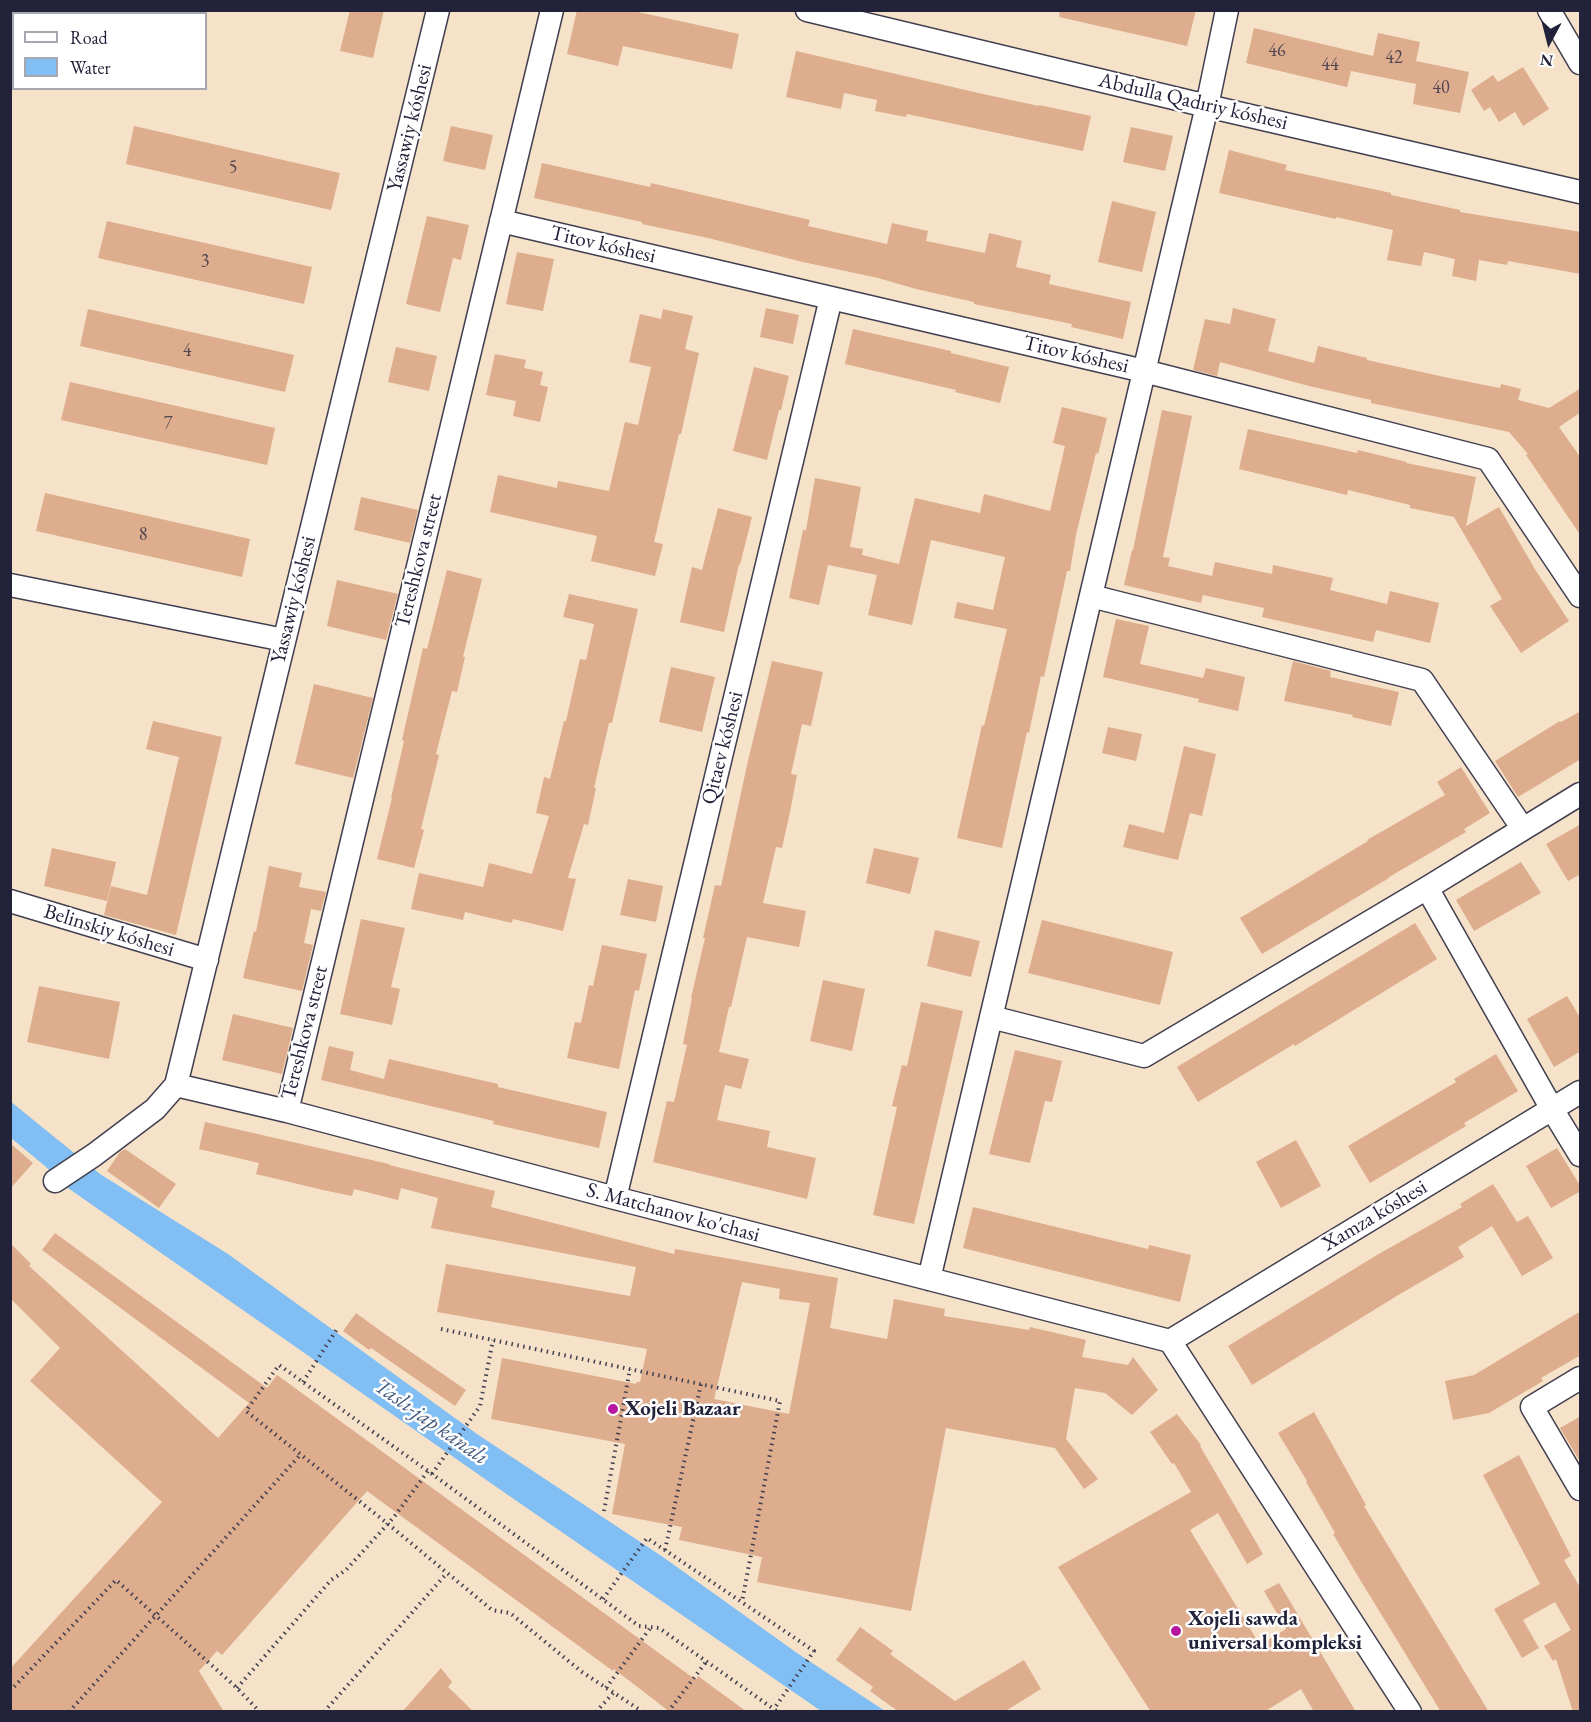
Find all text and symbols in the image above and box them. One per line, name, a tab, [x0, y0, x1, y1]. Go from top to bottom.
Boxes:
legend	[12, 12, 207, 90]
north arrow	[1519, 12, 1579, 72]
text: Road	[70, 26, 108, 49]
house number: 46	[1268, 40, 1286, 62]
house number: 42	[1385, 47, 1403, 69]
text: N	[1539, 49, 1554, 72]
house number: 44	[1321, 54, 1339, 76]
text: Water	[70, 56, 111, 79]
street label: Yassawiy kóshesi	[382, 61, 438, 195]
street label: Abdulla Qadıriy kóshesi	[1096, 68, 1290, 136]
house number: 40	[1432, 77, 1450, 99]
house number: 5	[229, 157, 237, 179]
street label: Titov kóshesi	[548, 221, 658, 269]
house number: 3	[201, 251, 209, 273]
street label: Titov kóshesi	[1021, 331, 1131, 379]
house number: 4	[183, 340, 191, 362]
house number: 7	[164, 413, 172, 435]
street label: Tereshkova street	[390, 491, 448, 631]
house number: 8	[139, 524, 147, 546]
street label: Yassawiy kóshesi	[266, 533, 322, 667]
street label: Qitaev kóshesi	[697, 689, 749, 807]
street label: Belinskiy kóshesi	[41, 899, 177, 963]
street label: Tereshkova street	[276, 963, 334, 1103]
street label: Xamza kóshesi	[1318, 1175, 1432, 1257]
street label: S. Matchanov ko'chasi	[583, 1178, 763, 1248]
water label: Taslı-jap kanalı	[369, 1373, 493, 1471]
place label: Xojeli Bazaar	[625, 1396, 741, 1422]
marker: Xojeli Bazaar	[606, 1402, 620, 1416]
place label: Xojeli sawda universal kompleksi	[1188, 1606, 1362, 1656]
marker: Xojeli sawda universal kompleksi	[1169, 1624, 1183, 1638]

